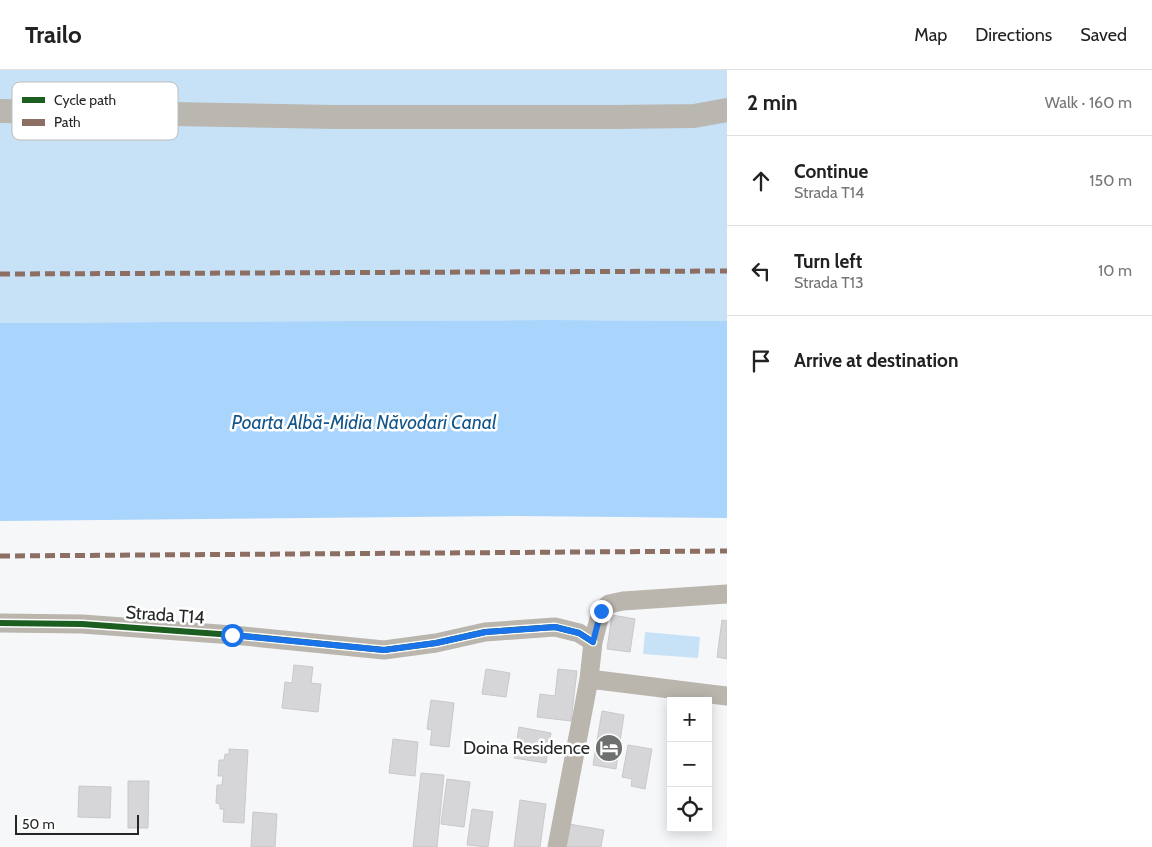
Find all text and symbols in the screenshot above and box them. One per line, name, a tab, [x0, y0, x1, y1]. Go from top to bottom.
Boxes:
text: Trailo	[25, 20, 82, 49]
text: Map	[914, 24, 947, 46]
text: Directions	[975, 24, 1052, 46]
text: Saved	[1080, 24, 1127, 46]
legend	[12, 82, 178, 140]
text: 2 min	[747, 90, 798, 115]
text: Cycle path	[54, 91, 116, 109]
text: Walk · 160 m	[1045, 93, 1132, 112]
text: Path	[54, 113, 81, 131]
text: Continue	[794, 160, 868, 183]
icon: ahead	[747, 167, 775, 195]
text: 150 m	[1089, 171, 1132, 190]
text: Strada T14	[794, 183, 864, 202]
text: Turn left	[794, 250, 862, 273]
icon: left	[747, 257, 775, 285]
text: 10 m	[1098, 261, 1132, 280]
text: Strada T13	[794, 273, 864, 292]
icon: arrive	[747, 347, 775, 375]
text: Arrive at destination	[794, 349, 958, 372]
water label: Poarta Albă-Midia Năvodari Canal	[232, 411, 497, 434]
route end	[590, 600, 613, 623]
street label: Strada T14	[125, 601, 205, 629]
route start	[221, 624, 244, 647]
map controls	[667, 697, 712, 832]
button: +	[667, 697, 712, 742]
hotel icon: Doina Residence	[594, 733, 624, 763]
place label: Doina Residence	[463, 737, 590, 759]
button: −	[667, 742, 712, 787]
button: locate	[667, 787, 712, 832]
scale bar	[15, 812, 139, 835]
text: 50 m	[22, 815, 55, 833]

